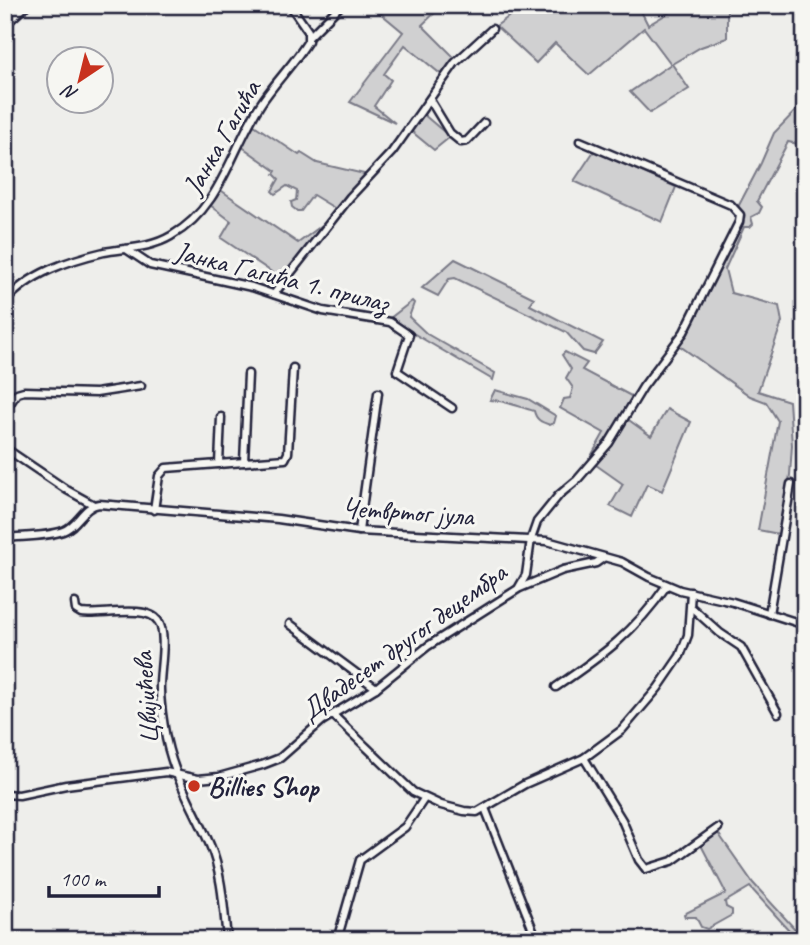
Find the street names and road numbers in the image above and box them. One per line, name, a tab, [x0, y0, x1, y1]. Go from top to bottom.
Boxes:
street label: Јанка Гагића	[174, 72, 269, 203]
street label: Јанка Гагића 1. прилаз	[169, 233, 395, 321]
street label: Четвртог јула	[341, 489, 477, 534]
street label: Двадесет другог децембра	[293, 554, 515, 728]
street label: Цвијићева	[125, 649, 166, 745]

